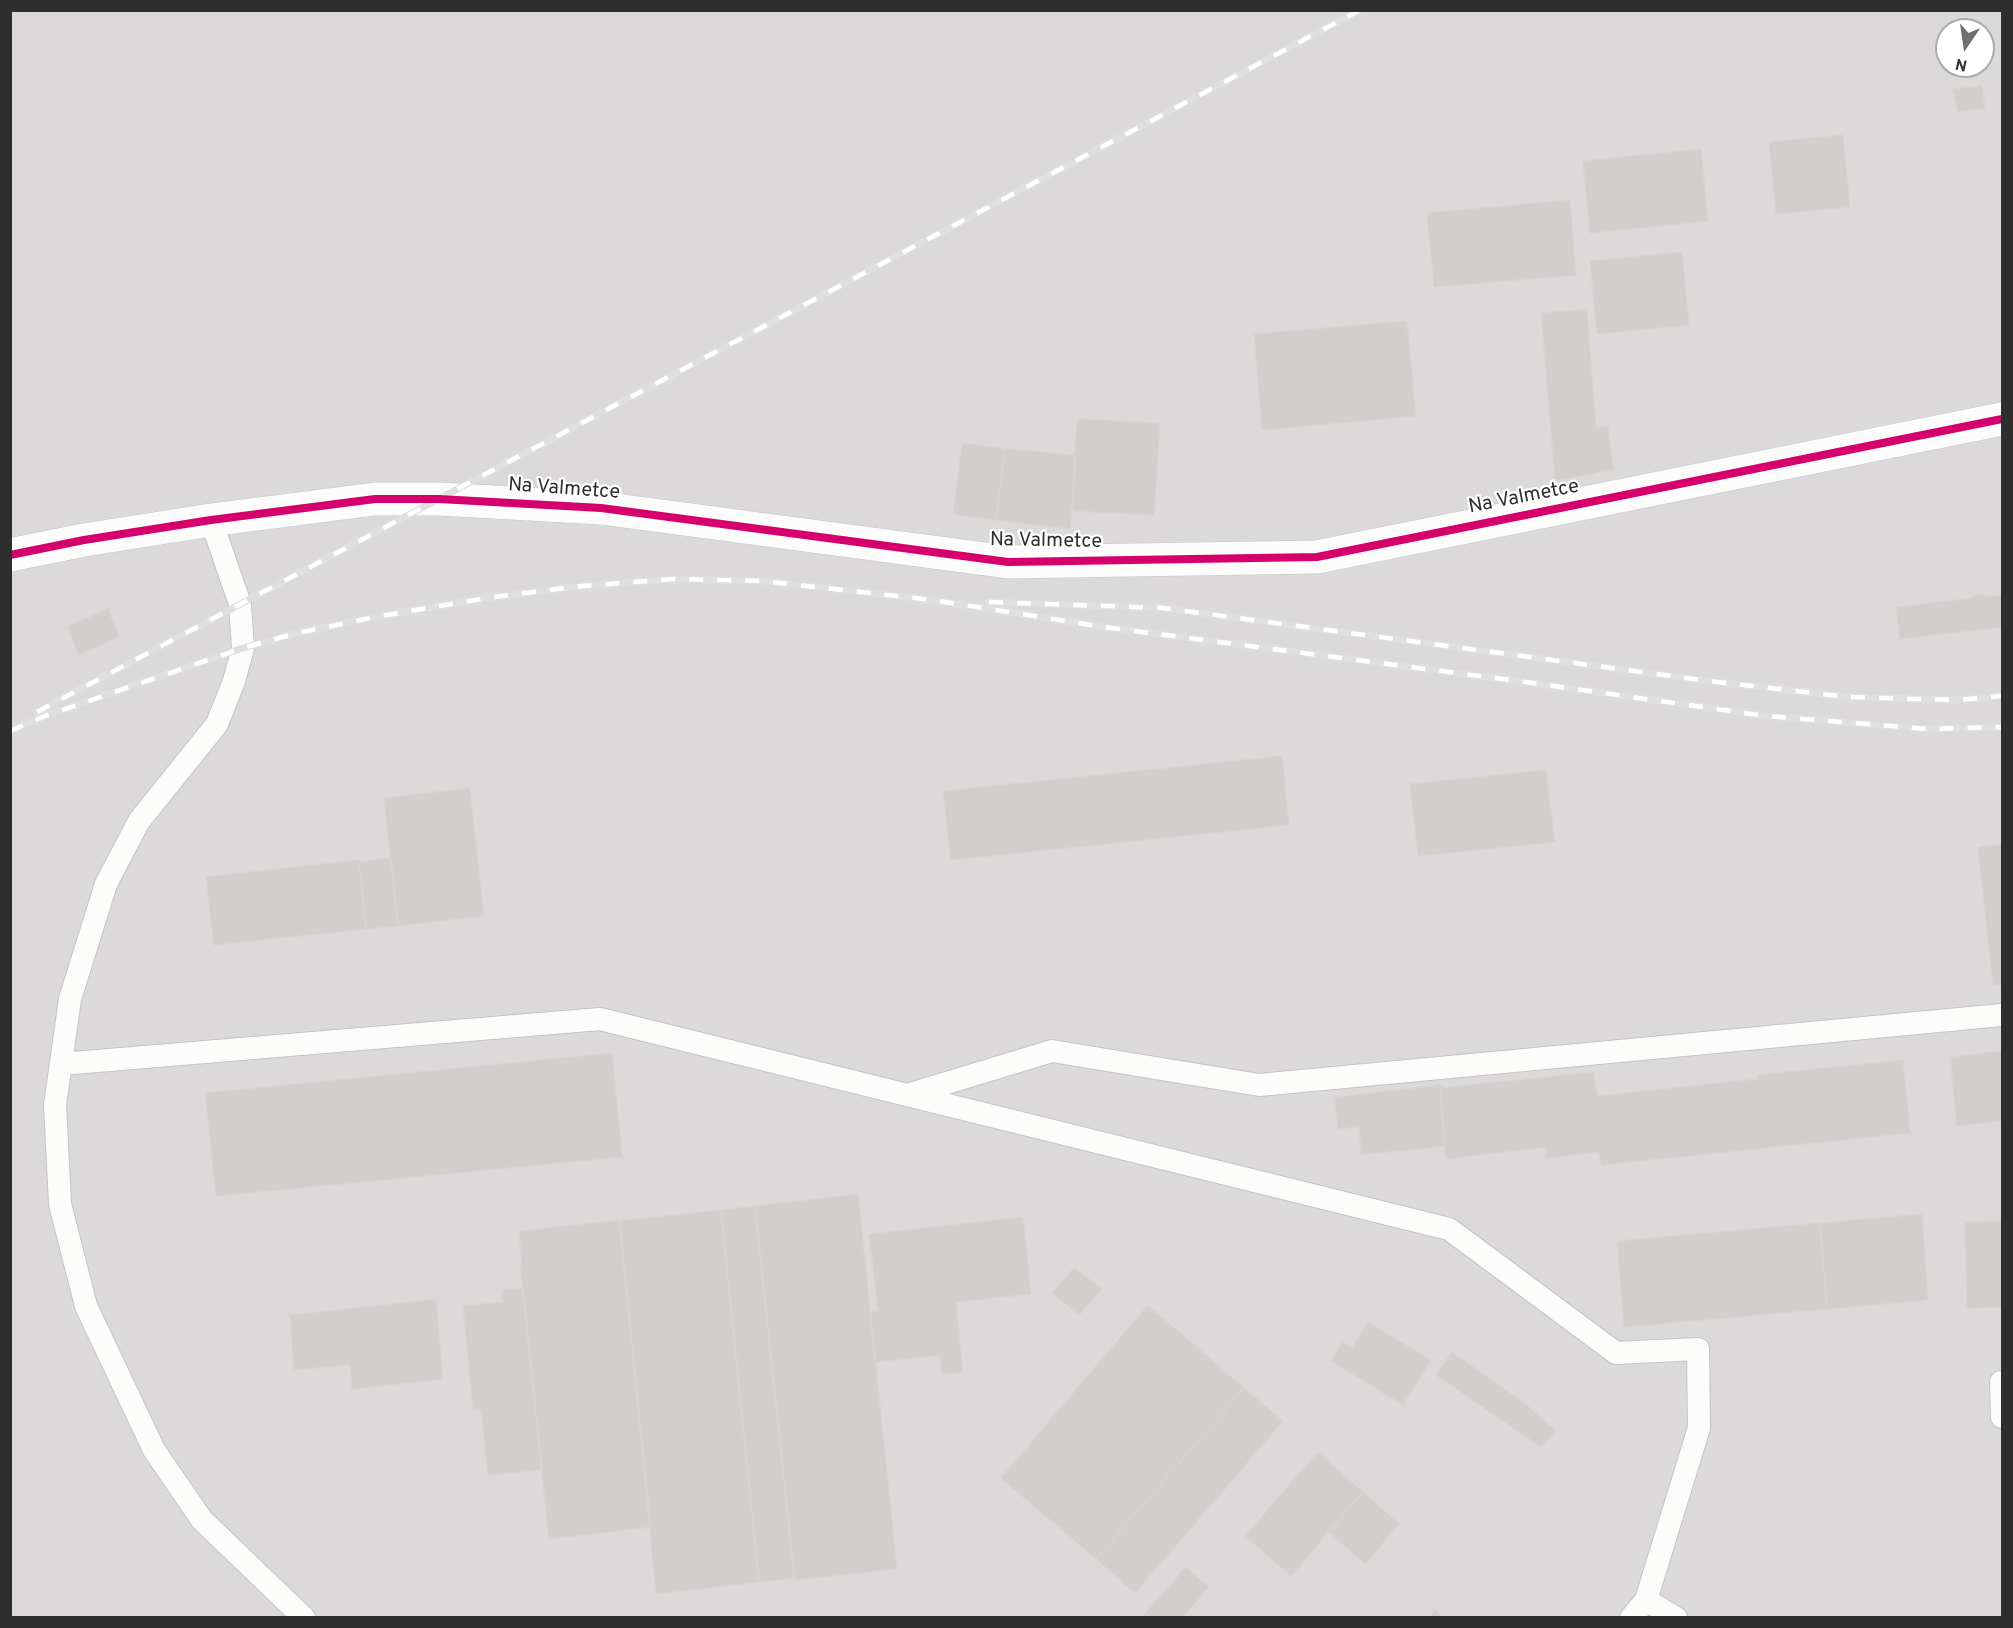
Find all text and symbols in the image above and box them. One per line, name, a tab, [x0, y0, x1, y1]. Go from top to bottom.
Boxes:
north arrow	[1935, 18, 1995, 78]
text: N	[1954, 53, 1969, 75]
street label: Na Valmetce	[507, 474, 621, 506]
street label: Na Valmetce	[1467, 476, 1581, 520]
street label: Na Valmetce	[990, 529, 1102, 555]

